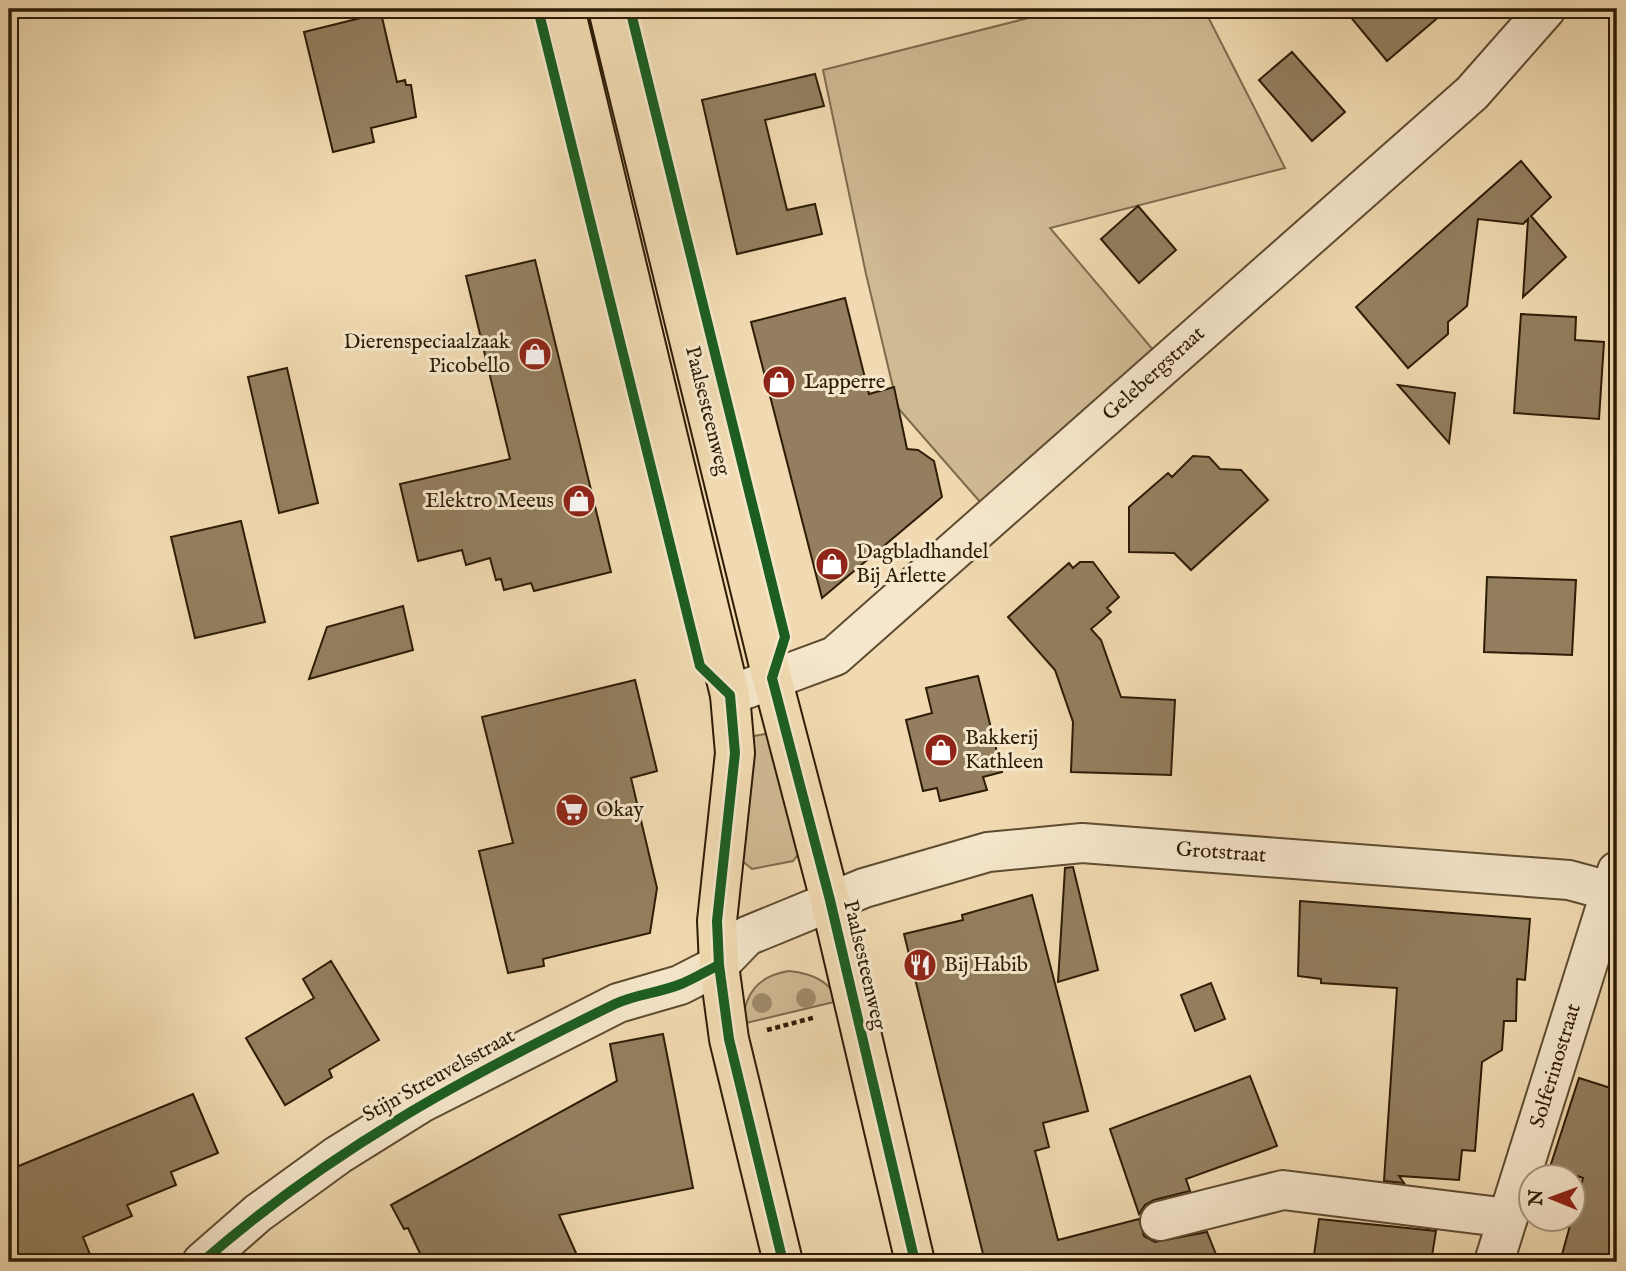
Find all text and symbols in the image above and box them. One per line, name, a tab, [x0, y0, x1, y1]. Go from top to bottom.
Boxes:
street label: Gelebergstraat	[1097, 321, 1211, 427]
place label: Dierenspeciaalzaak Picobello	[343, 329, 511, 380]
shop icon: Dierenspeciaalzaak Picobello	[516, 335, 554, 373]
street label: Paalsesteenweg	[678, 343, 736, 479]
shop icon: Lapperre	[760, 363, 798, 401]
place label: Lapperre	[804, 369, 886, 396]
shop icon: Elektro Meeus	[560, 482, 598, 520]
place label: Elektro Meeus	[425, 488, 554, 515]
place label: Dagbladhandel Bij Arlette	[856, 539, 989, 590]
shop icon: Dagbladhandel Bij Arlette	[813, 545, 851, 583]
place label: Bakkerij Kathleen	[965, 725, 1044, 776]
shop icon: Bakkerij Kathleen	[922, 731, 960, 769]
supermarket icon: Okay	[553, 791, 591, 829]
place label: Okay	[596, 797, 644, 824]
street label: Grotstraat	[1175, 836, 1267, 870]
street label: Paalsesteenweg	[836, 897, 892, 1033]
restaurant icon: Bij Habib	[901, 946, 939, 984]
place label: Bij Habib	[944, 952, 1028, 979]
street label: Solferinostraat	[1524, 1001, 1588, 1131]
street label: Stijn Streuvelsstraat	[358, 1023, 520, 1129]
north arrow	[1518, 1162, 1588, 1232]
text: N	[1525, 1189, 1549, 1207]

